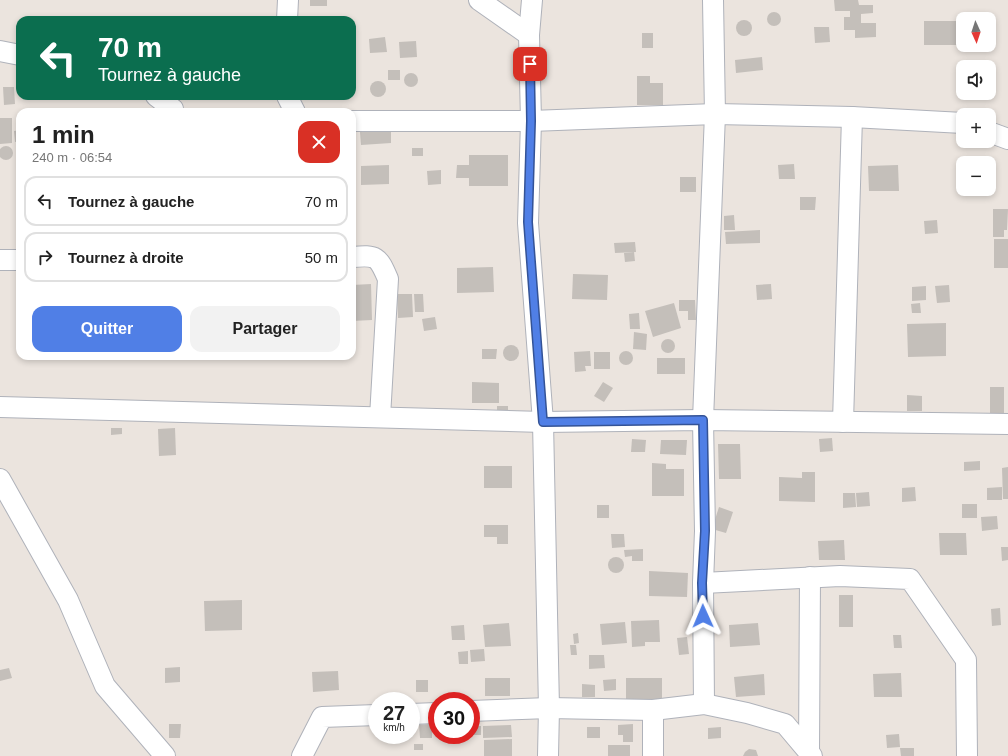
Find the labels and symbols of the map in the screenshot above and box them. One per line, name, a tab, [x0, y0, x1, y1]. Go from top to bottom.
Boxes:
north arrow	[956, 12, 996, 52]
pin	[513, 47, 547, 81]
position arrow	[682, 595, 724, 637]
speed limit sign: 30	[428, 692, 480, 744]

